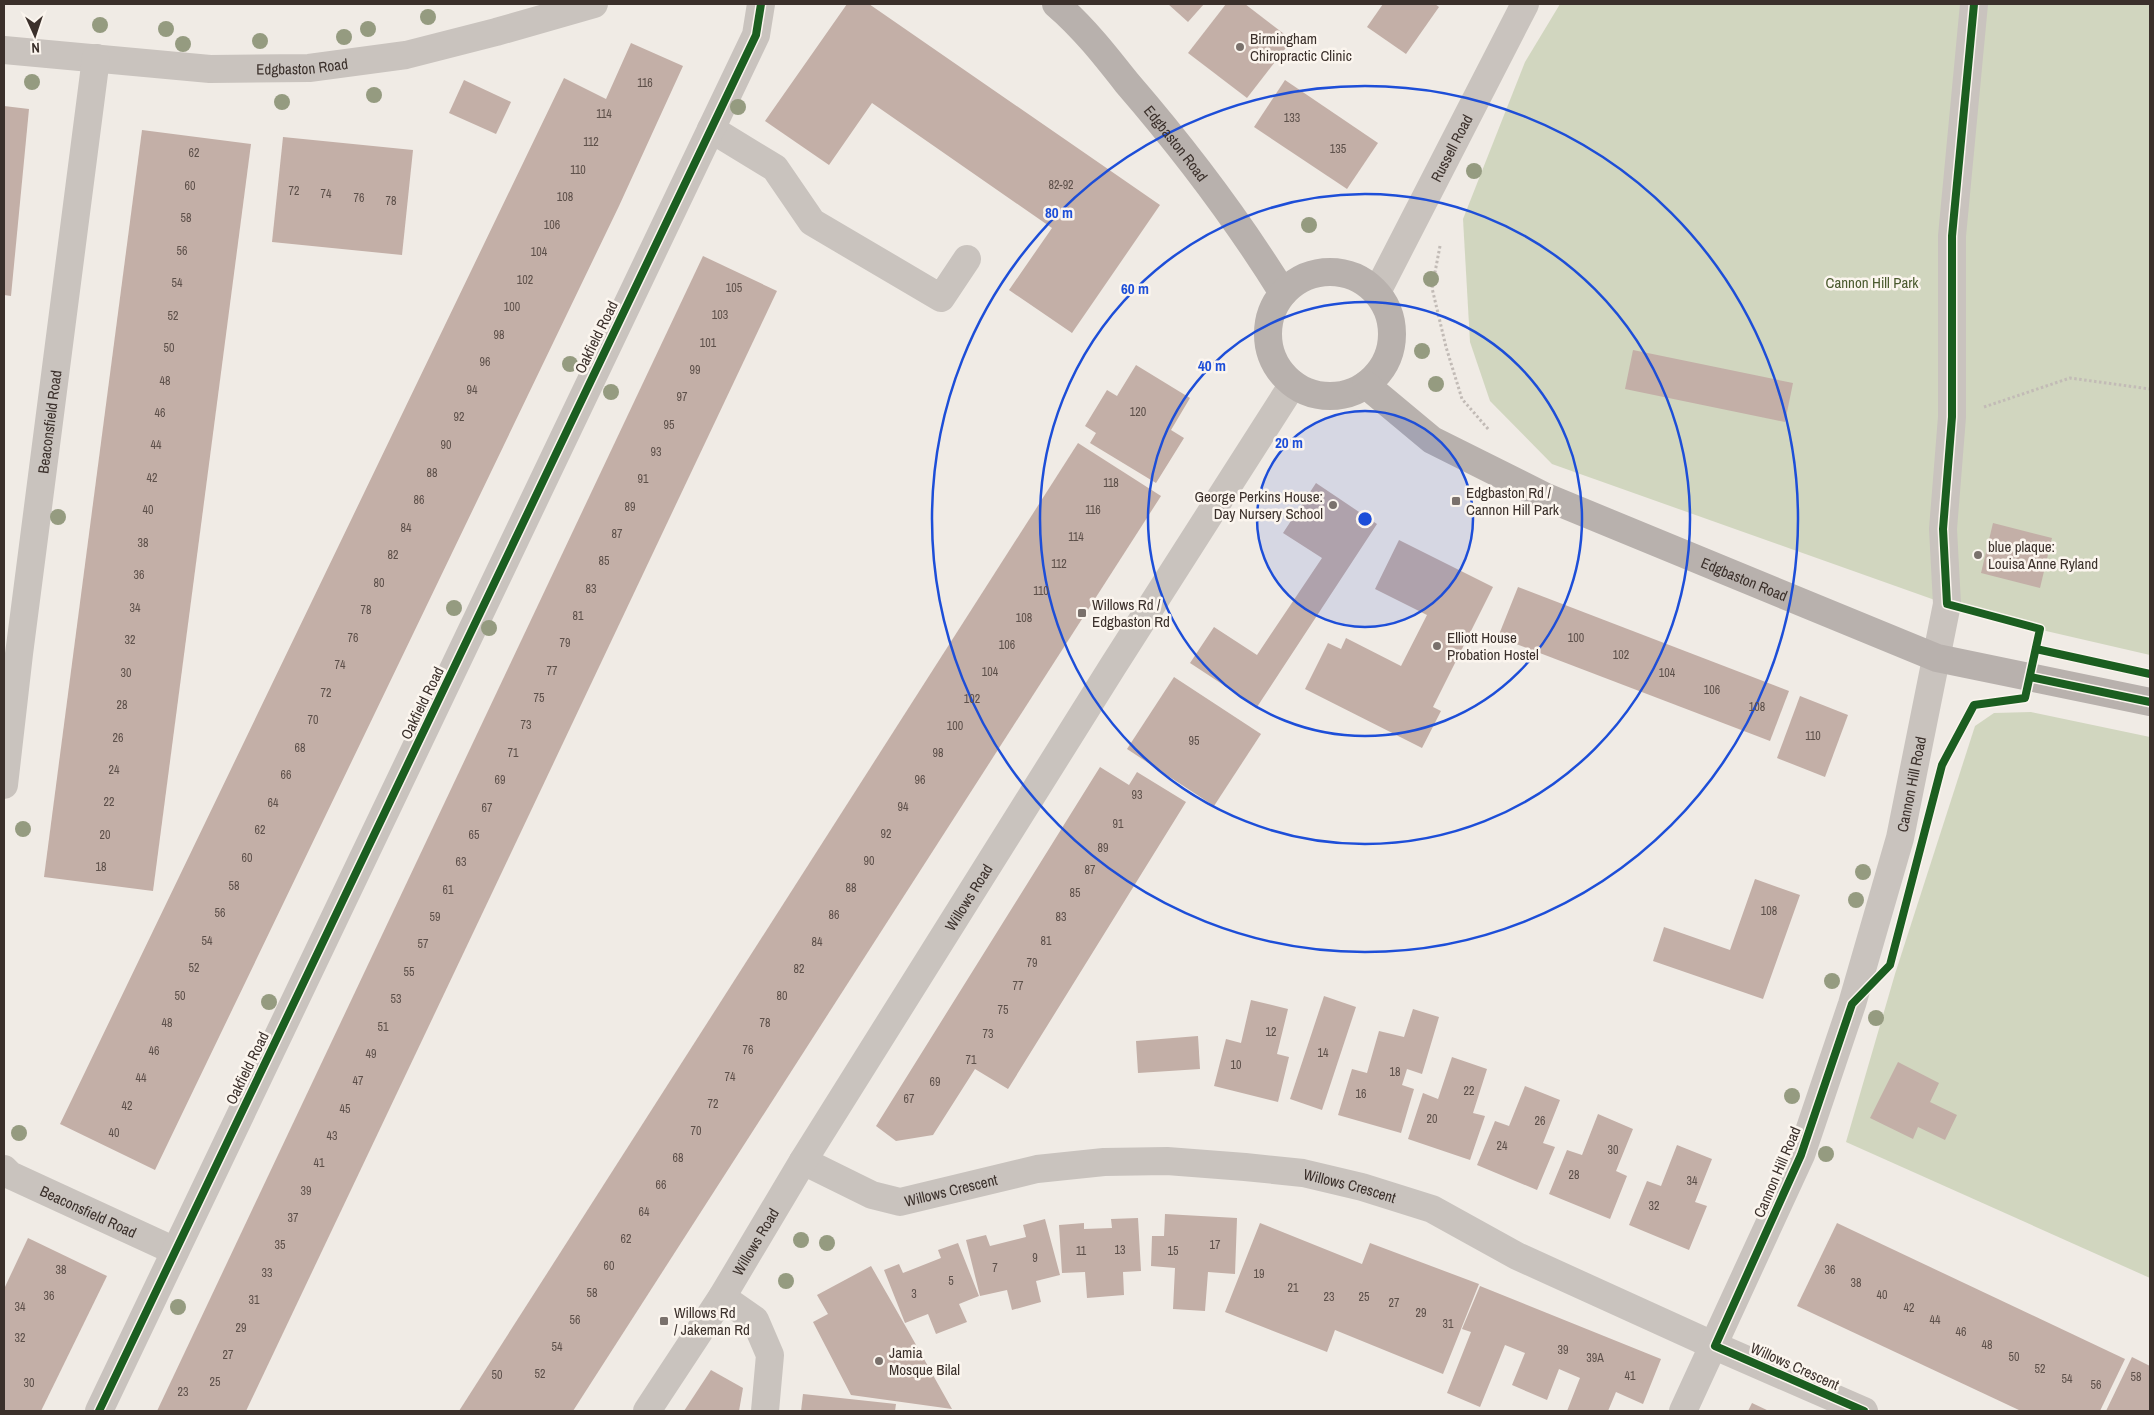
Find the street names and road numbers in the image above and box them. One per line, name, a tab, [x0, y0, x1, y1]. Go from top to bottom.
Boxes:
street label: Edgbaston Road	[256, 52, 349, 79]
street label: Edgbaston Road	[1139, 100, 1213, 185]
street label: Russell Road	[1425, 111, 1477, 185]
street label: Oakfield Road	[569, 297, 623, 377]
street label: Beaconsfield Road	[32, 369, 66, 475]
street label: Edgbaston Road	[1698, 552, 1791, 606]
street label: Oakfield Road	[395, 663, 449, 743]
street label: Cannon Hill Road	[1891, 734, 1931, 834]
street label: Willows Road	[939, 860, 997, 935]
street label: Oakfield Road	[220, 1028, 274, 1108]
street label: Cannon Hill Road	[1748, 1123, 1806, 1221]
street label: Willows Crescent	[1301, 1163, 1399, 1208]
street label: Willows Crescent	[902, 1168, 1000, 1211]
street label: Beaconsfield Road	[37, 1180, 140, 1242]
street label: Willows Road	[727, 1204, 783, 1279]
street label: Willows Crescent	[1747, 1337, 1843, 1395]

